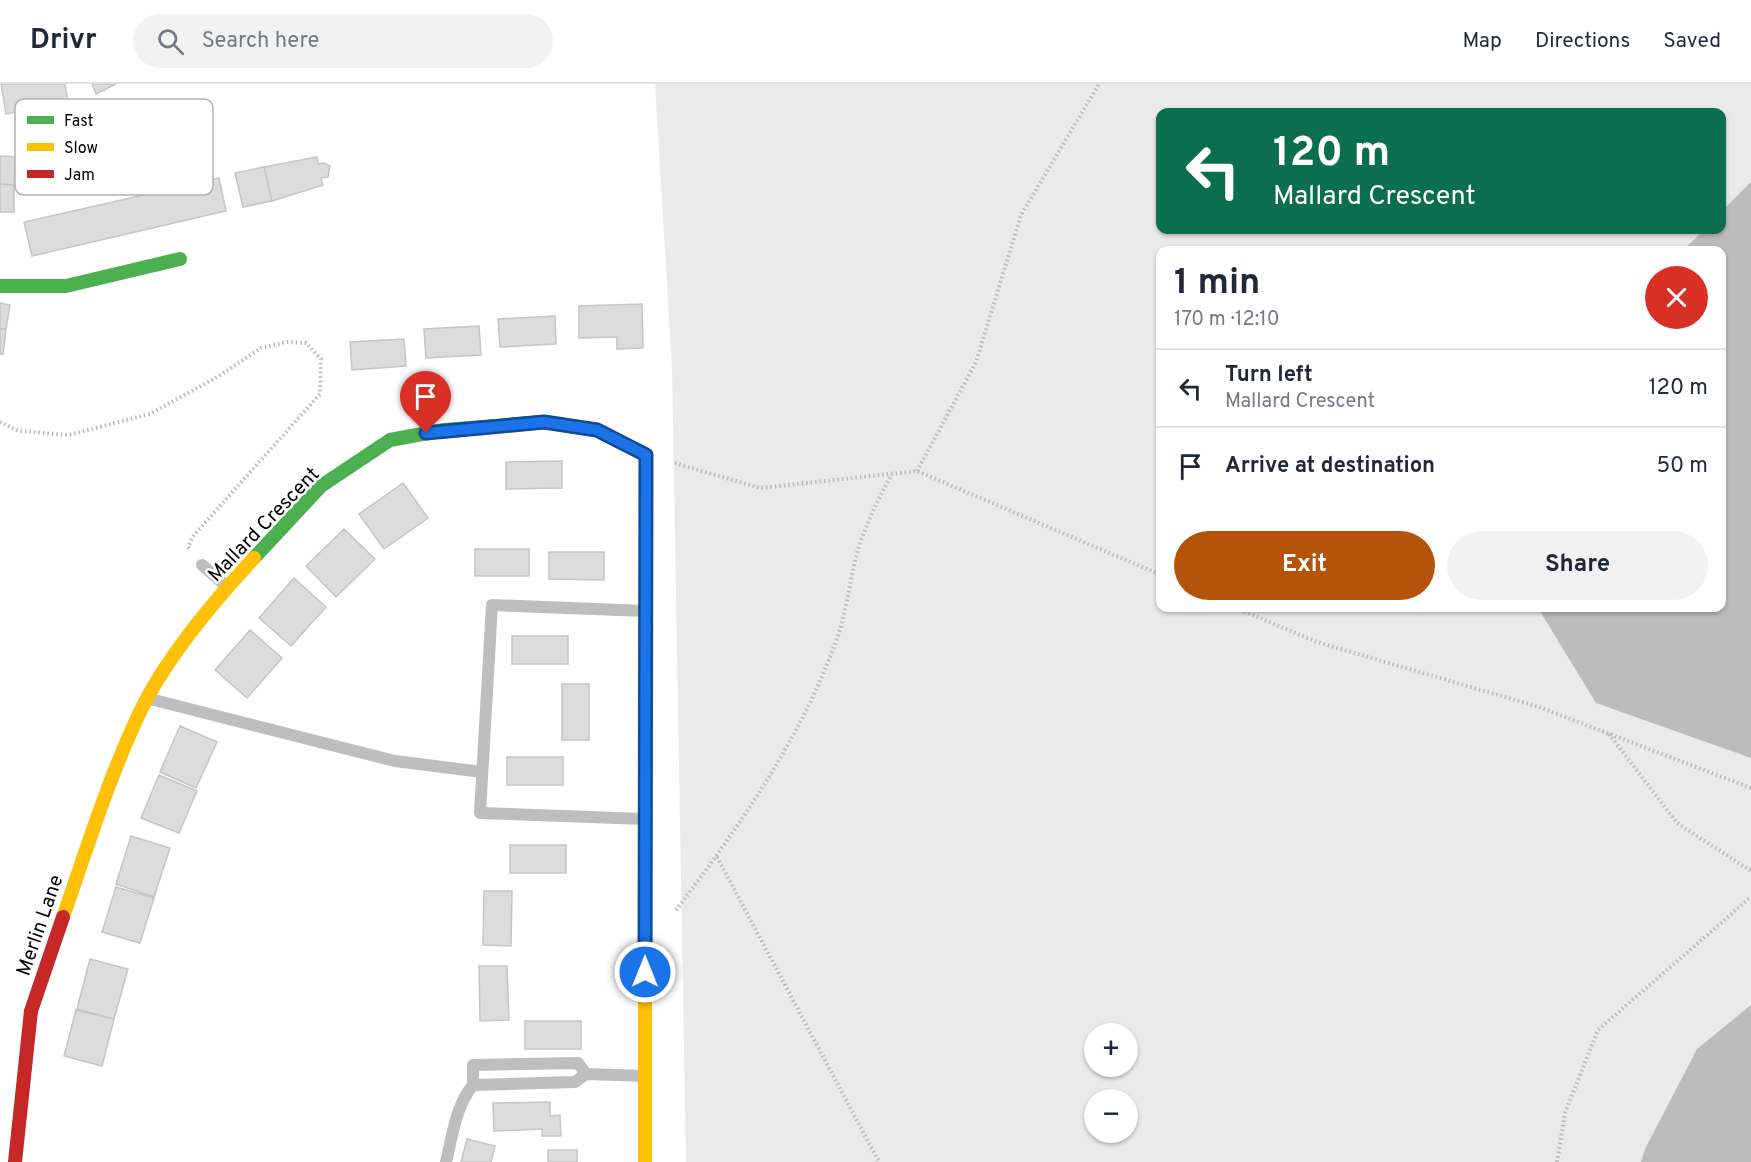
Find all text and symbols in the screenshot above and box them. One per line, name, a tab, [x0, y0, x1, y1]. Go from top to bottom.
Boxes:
search box	[133, 14, 553, 68]
text: Drivr	[30, 23, 97, 59]
icon: search	[154, 25, 187, 58]
text: Search here	[202, 28, 319, 55]
text: Map	[1462, 28, 1502, 55]
text: Directions	[1535, 28, 1630, 55]
text: Saved	[1663, 28, 1721, 55]
legend	[15, 99, 213, 195]
text: Fast	[64, 112, 94, 132]
text: 120 m	[1273, 128, 1390, 181]
icon: left	[1174, 132, 1252, 210]
text: Slow	[64, 139, 98, 159]
text: Jam	[64, 166, 95, 186]
text: Mallard Crescent	[1273, 180, 1476, 214]
text: 1 min	[1174, 261, 1260, 307]
button: close	[1645, 266, 1708, 329]
text: 170 m · 12:10	[1174, 307, 1280, 333]
text: Turn left	[1225, 362, 1313, 389]
pin	[400, 371, 451, 433]
icon: left	[1174, 372, 1207, 405]
text: 120 m	[1648, 375, 1708, 402]
icon: arrive	[409, 380, 442, 413]
text: Mallard Crescent	[1225, 389, 1375, 415]
icon: arrive	[1174, 450, 1207, 483]
text: Arrive at destination	[1225, 453, 1435, 480]
text: 50 m	[1656, 453, 1708, 480]
street label: Mallard Crescent	[203, 462, 326, 588]
button: Exit	[1174, 531, 1435, 600]
button: Share	[1447, 531, 1708, 600]
street label: Merlin Lane	[11, 872, 70, 980]
position arrow	[613, 940, 677, 1004]
map controls	[1084, 1023, 1138, 1143]
button: +	[1084, 1023, 1138, 1077]
button: −	[1084, 1089, 1138, 1143]

